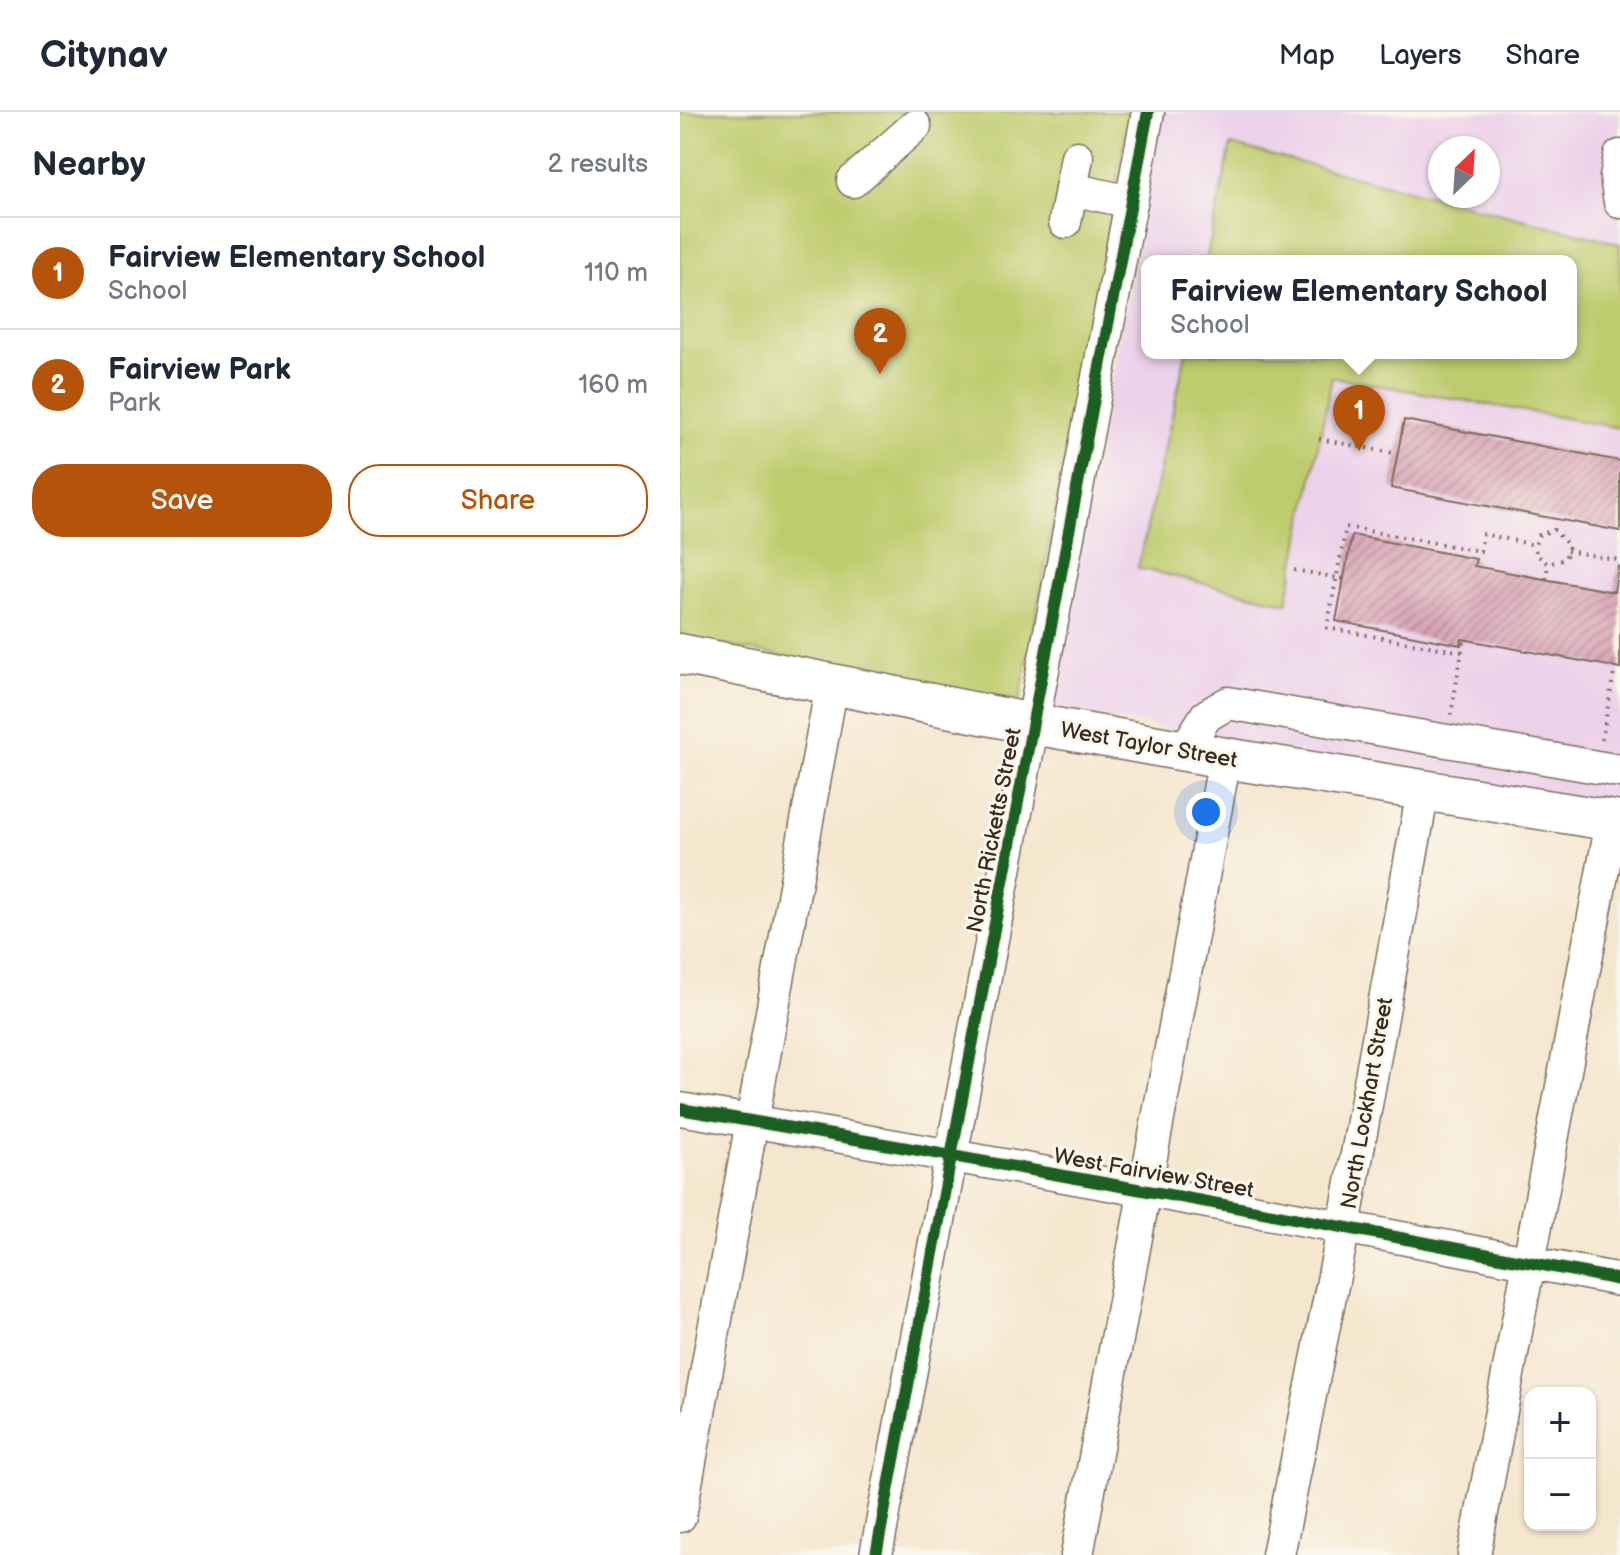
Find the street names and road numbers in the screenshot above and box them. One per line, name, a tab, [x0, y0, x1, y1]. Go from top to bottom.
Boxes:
street label: West Taylor Street	[1058, 717, 1240, 774]
street label: North Ricketts Street	[961, 725, 1028, 935]
street label: North Lockhart Street	[1336, 995, 1399, 1211]
street label: West Fairview Street	[1051, 1143, 1256, 1204]

